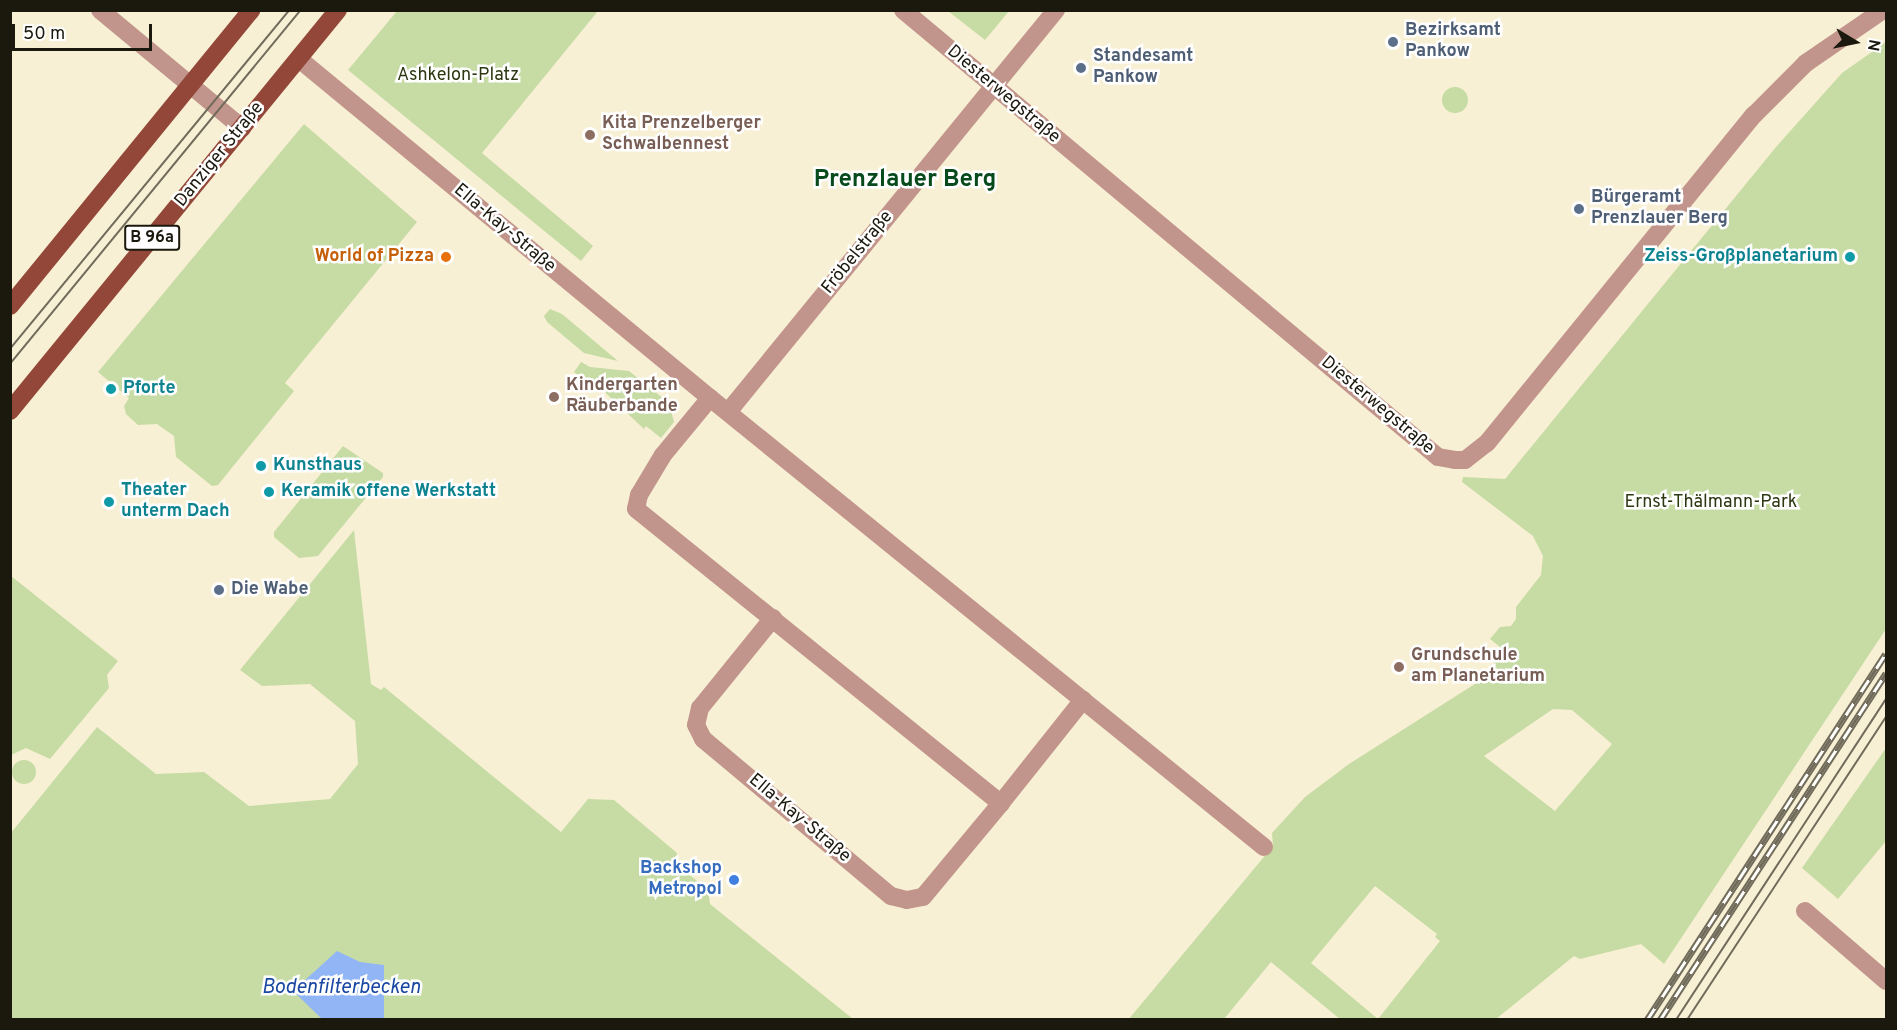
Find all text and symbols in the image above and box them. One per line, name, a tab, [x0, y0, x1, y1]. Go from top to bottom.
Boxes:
scale bar	[15, 12, 154, 50]
north arrow	[1825, 12, 1885, 72]
place label: Bezirksamt Pankow	[1405, 21, 1501, 63]
text: 50 m	[23, 23, 65, 46]
marker: Bezirksamt Pankow	[1386, 35, 1400, 49]
text: N	[1862, 38, 1884, 53]
street label: Diesterwegstraße	[942, 41, 1064, 149]
place label: Standesamt Pankow	[1093, 47, 1193, 90]
marker: Standesamt Pankow	[1074, 61, 1088, 75]
park label: Ashkelon-Platz	[397, 65, 519, 87]
street label: Danziger Straße	[171, 98, 269, 212]
place label: Kita Prenzelberger Schwalbennest	[602, 114, 761, 156]
marker: Kita Prenzelberger Schwalbennest	[583, 128, 597, 142]
district label: Prenzlauer Berg	[814, 167, 996, 195]
street label: Ella-Kay-Straße	[449, 180, 559, 278]
place label: Bürgeramt Prenzlauer Berg	[1591, 188, 1728, 230]
marker: Bürgeramt Prenzlauer Berg	[1572, 202, 1586, 216]
street label: Fröbelstraße	[818, 207, 898, 299]
road number: B 96a	[124, 225, 180, 251]
place label: World of Pizza	[315, 246, 434, 268]
place label: Zeiss-Großplanetarium	[1644, 246, 1838, 268]
marker: World of Pizza	[439, 250, 453, 264]
marker: Zeiss-Großplanetarium	[1843, 250, 1857, 264]
street label: Diesterwegstraße	[1316, 352, 1438, 460]
place label: Kindergarten Räuberbande	[566, 376, 678, 418]
place label: Pforte	[123, 378, 175, 400]
marker: Pforte	[104, 382, 118, 396]
marker: Kindergarten Räuberbande	[547, 390, 561, 404]
place label: Kunsthaus	[273, 455, 362, 477]
marker: Kunsthaus	[254, 459, 268, 473]
place label: Theater unterm Dach	[121, 481, 230, 524]
place label: Keramik offene Werkstatt	[281, 481, 496, 503]
marker: Keramik offene Werkstatt	[262, 485, 276, 499]
park label: Ernst-Thälmann-Park	[1625, 492, 1797, 514]
marker: Theater unterm Dach	[102, 495, 116, 509]
place label: Die Wabe	[231, 579, 308, 601]
marker: Die Wabe	[212, 583, 226, 597]
place label: Grundschule am Planetarium	[1411, 646, 1545, 688]
marker: Grundschule am Planetarium	[1392, 660, 1406, 674]
street label: Ella-Kay-Straße	[744, 770, 854, 868]
place label: Backshop Metropol	[640, 859, 722, 902]
marker: Backshop Metropol	[727, 873, 741, 887]
water label: Bodenfilterbecken	[262, 976, 420, 1000]

